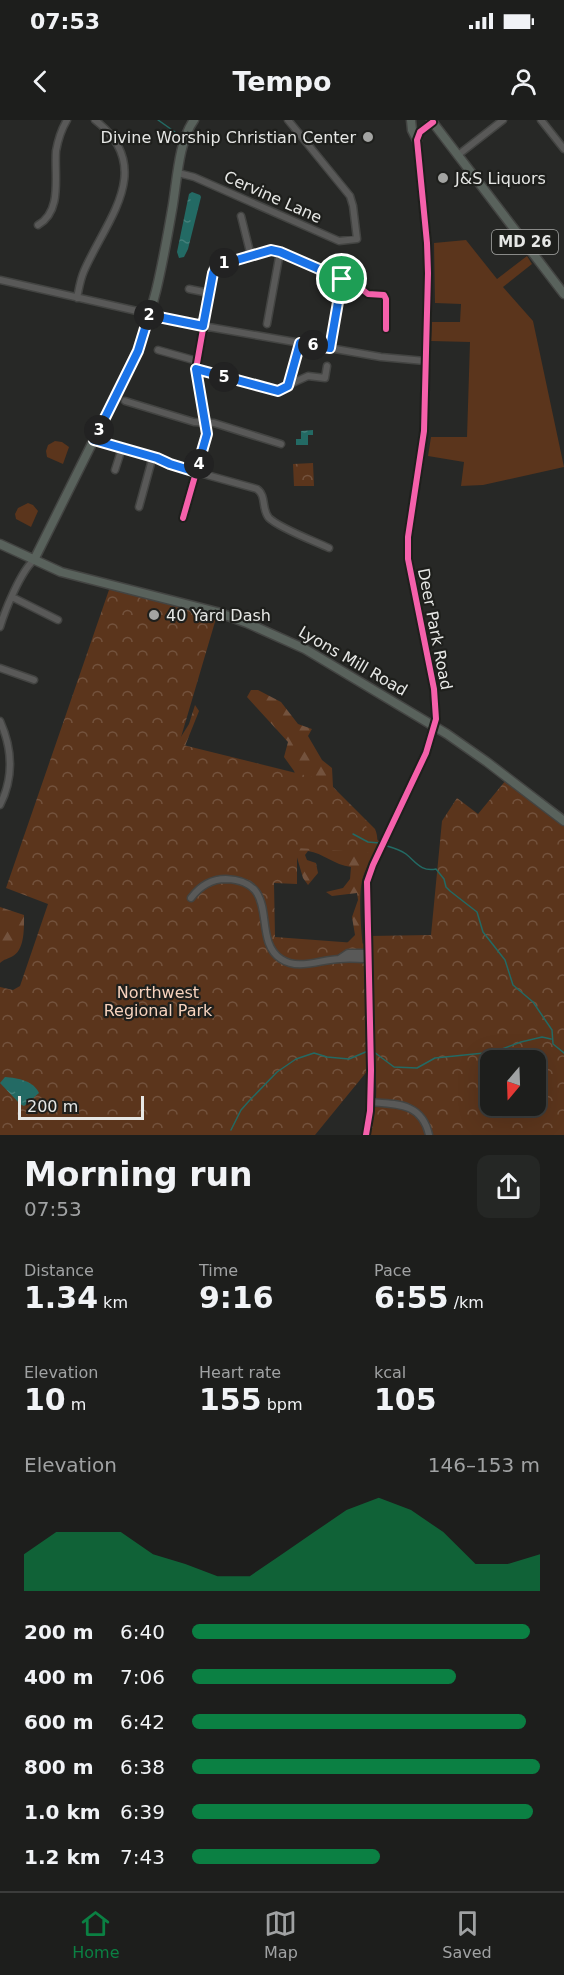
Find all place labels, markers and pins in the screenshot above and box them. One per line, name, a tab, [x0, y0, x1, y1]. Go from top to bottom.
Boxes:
place label: Divine Worship Christian Center	[101, 128, 356, 147]
marker: Divine Worship Christian Center	[361, 130, 375, 144]
place label: J&S Liquors	[454, 169, 546, 188]
marker: J&S Liquors	[436, 171, 450, 185]
pin: 1	[209, 248, 239, 278]
pin	[316, 253, 367, 304]
pin: 2	[134, 300, 164, 330]
pin: 6	[298, 330, 328, 360]
pin: 5	[209, 362, 239, 392]
pin: 3	[84, 415, 114, 445]
pin: 4	[184, 449, 214, 479]
place label: 40 Yard Dash	[166, 606, 271, 625]
marker: 40 Yard Dash	[147, 608, 161, 622]

